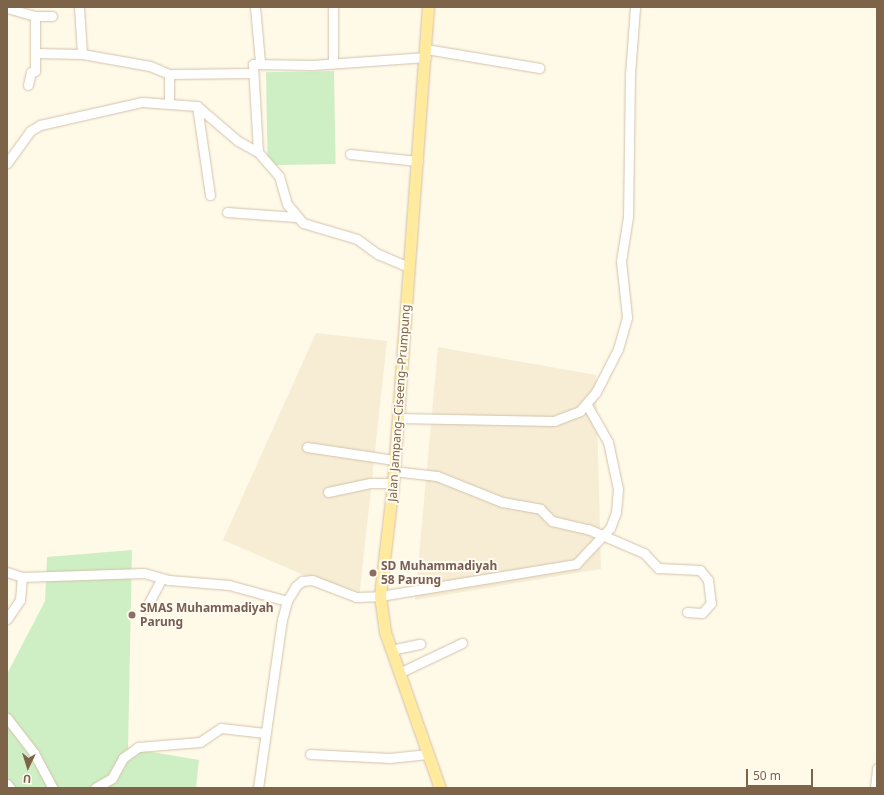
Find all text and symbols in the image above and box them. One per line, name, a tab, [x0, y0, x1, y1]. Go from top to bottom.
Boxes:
street label: Jalan Jampang–Ciseeng–Prumpung	[385, 304, 413, 502]
place label: SD Muhammadiyah 58 Parung	[381, 559, 497, 587]
marker: SD Muhammadiyah 58 Parung	[368, 568, 378, 578]
place label: SMAS Muhammadiyah Parung	[140, 601, 274, 629]
marker: SMAS Muhammadiyah Parung	[127, 610, 137, 620]
north arrow	[8, 747, 48, 787]
scale bar	[748, 761, 815, 787]
text: 50 m	[753, 767, 781, 784]
text: U	[22, 772, 32, 787]

